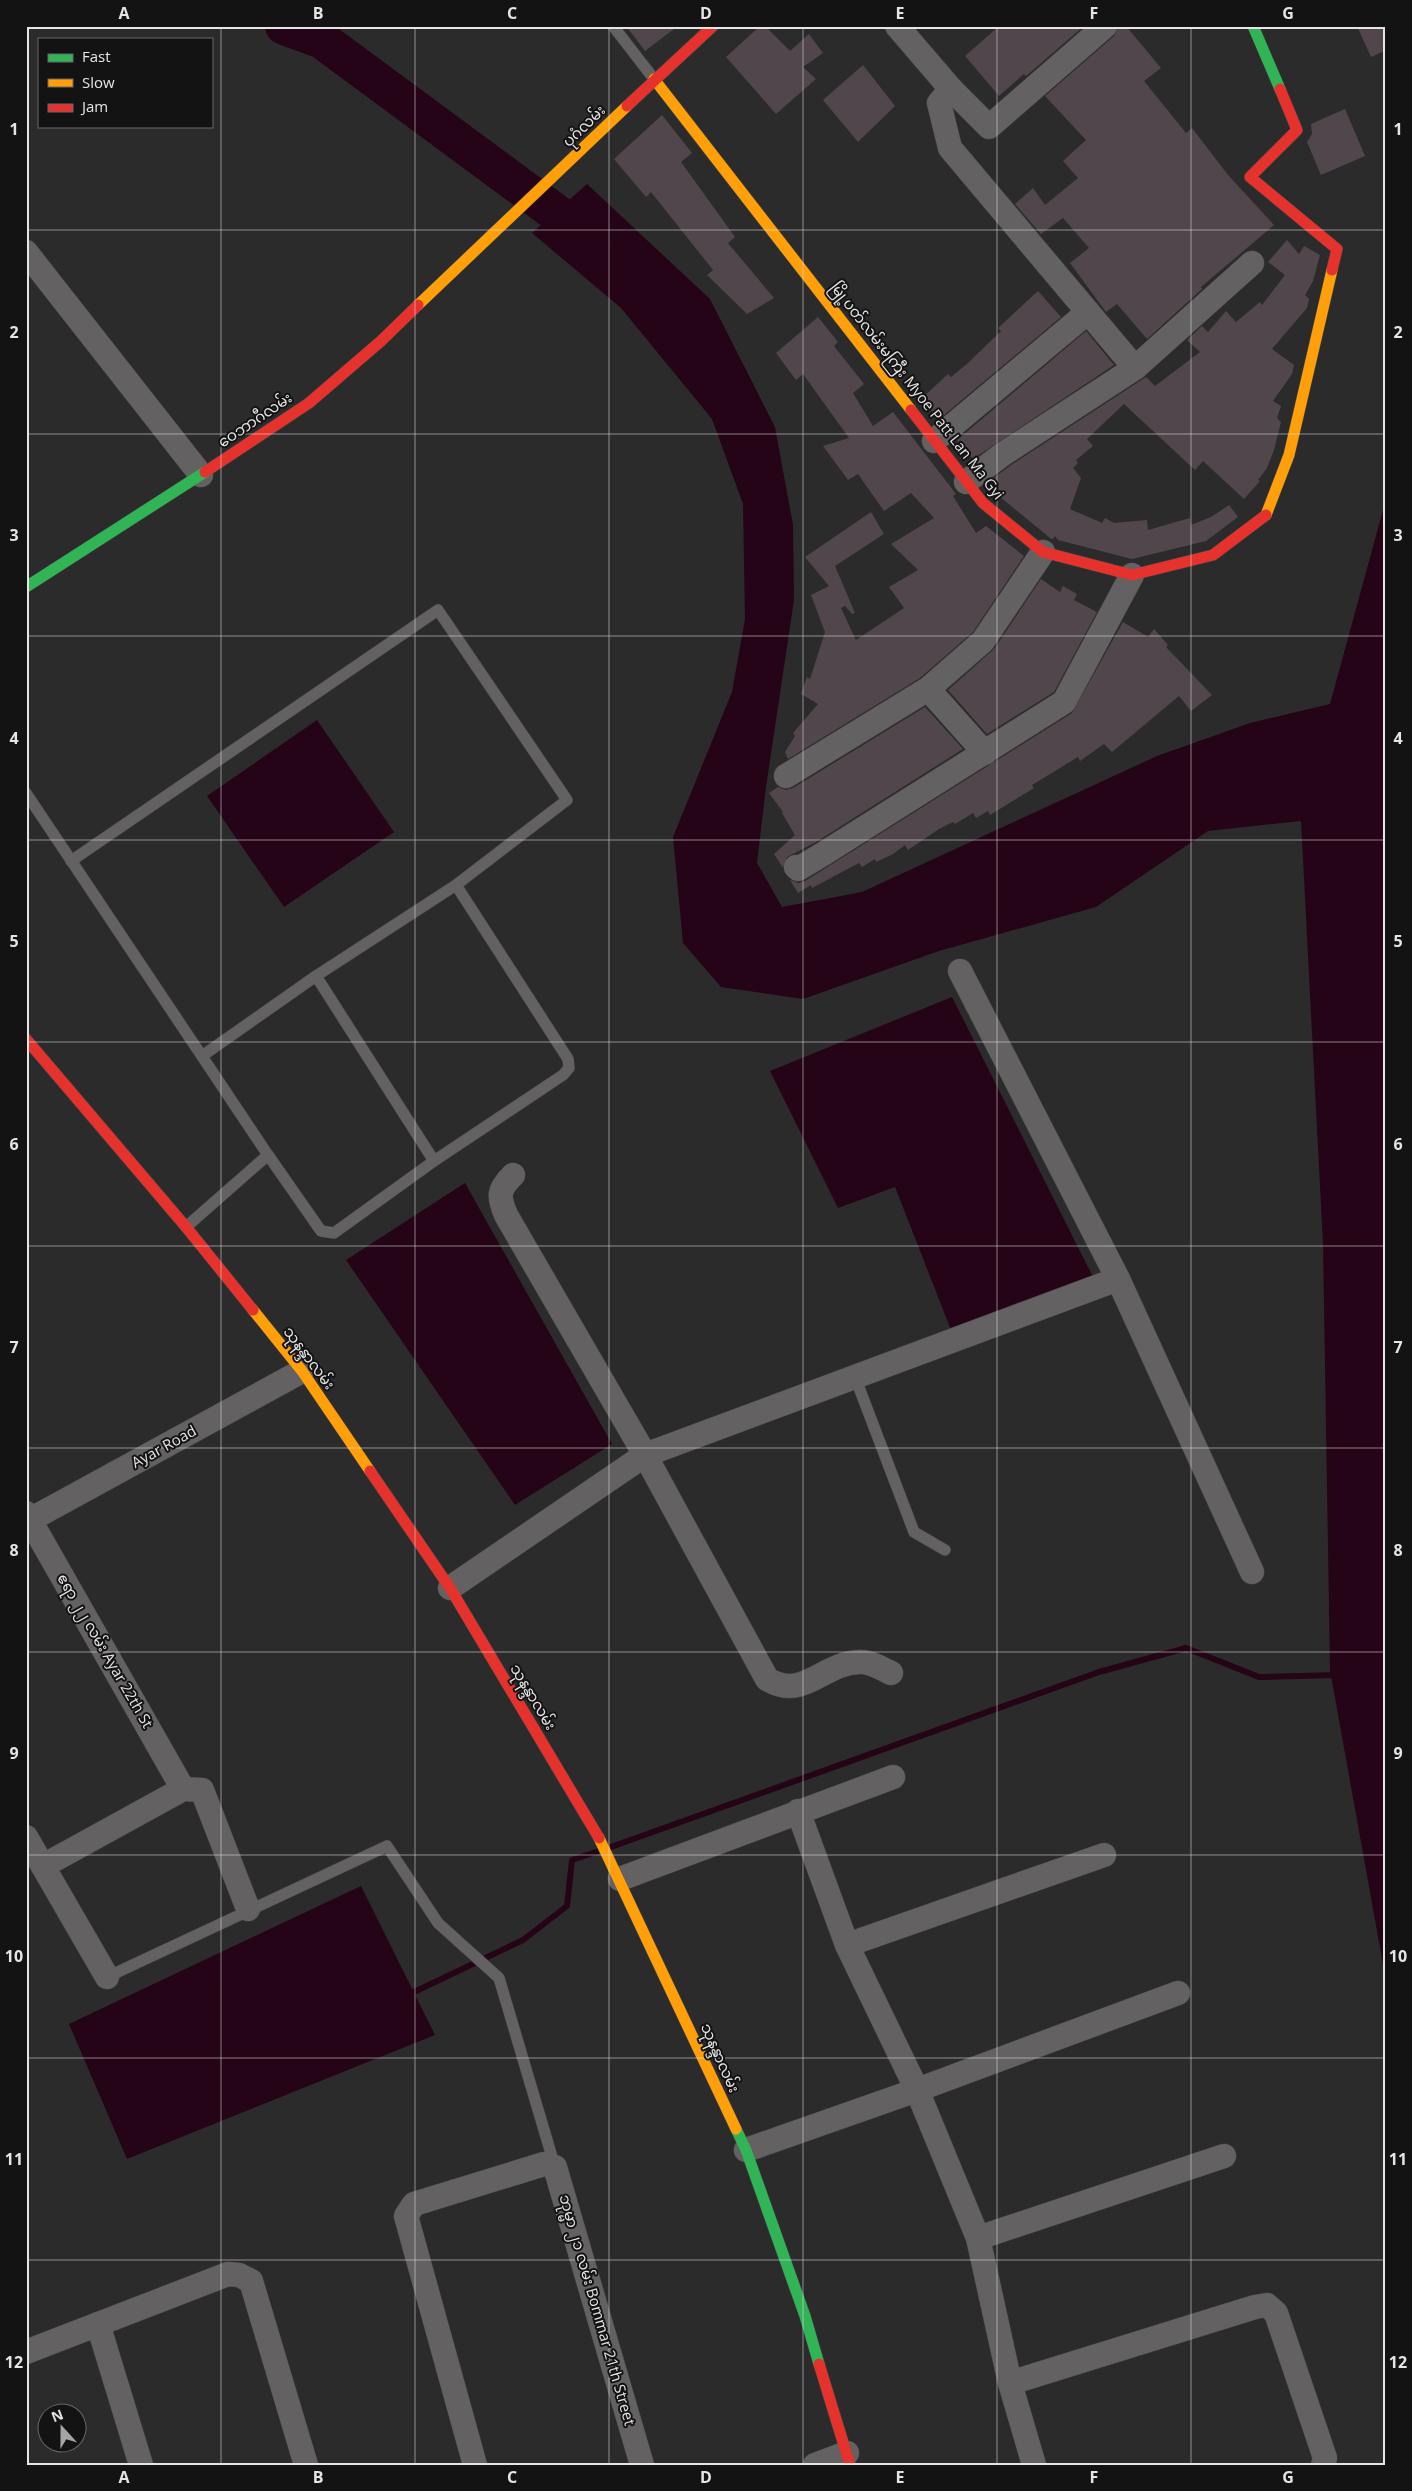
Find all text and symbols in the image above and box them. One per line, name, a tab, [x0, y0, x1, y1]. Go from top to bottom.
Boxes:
text: A	[118, 2, 130, 24]
text: B	[313, 2, 323, 24]
text: C	[507, 2, 517, 24]
text: D	[700, 2, 712, 24]
text: E	[896, 2, 905, 24]
text: F	[1090, 2, 1098, 24]
text: G	[1282, 2, 1294, 24]
legend	[38, 38, 212, 128]
text: Fast	[82, 46, 111, 66]
text: Slow	[82, 72, 115, 92]
text: Jam	[80, 96, 108, 116]
street label: ပုဂံလမ်း	[558, 100, 611, 153]
text: 1	[9, 118, 19, 140]
text: 1	[1393, 118, 1403, 140]
street label: မြို့ပတ်လမ်းမကြီး Myoe Patt Lan Ma Gyi	[824, 278, 1009, 505]
text: 2	[9, 321, 19, 343]
text: 2	[1393, 321, 1403, 343]
street label: ဝေဘာဂီလမ်း	[213, 387, 295, 451]
text: 3	[9, 524, 19, 546]
text: 3	[1393, 524, 1403, 546]
text: 4	[9, 727, 19, 749]
text: 4	[1393, 727, 1403, 749]
text: 5	[9, 930, 19, 952]
text: 5	[1393, 930, 1403, 952]
text: 6	[9, 1133, 19, 1155]
text: 6	[1393, 1133, 1403, 1155]
street label: သုနန္ဒာလမ်း	[277, 1322, 340, 1395]
text: 7	[9, 1336, 19, 1358]
text: 7	[1393, 1336, 1403, 1358]
street label: Ayar Road	[128, 1420, 199, 1472]
text: 8	[9, 1539, 19, 1561]
text: 8	[1393, 1539, 1403, 1561]
street label: ဧရာ ၂၂ လမ်း Ayar 22th St	[51, 1570, 158, 1733]
street label: သုနန္ဒာလမ်း	[503, 1660, 561, 1735]
text: 9	[9, 1742, 19, 1764]
text: 9	[1393, 1742, 1403, 1764]
text: 10	[5, 1945, 23, 1967]
text: 10	[1389, 1945, 1407, 1967]
street label: သုနန္ဒာလမ်း	[694, 2020, 745, 2097]
text: 11	[5, 2148, 23, 2170]
text: 11	[1389, 2148, 1407, 2170]
street label: ဘုမ္မာ ၂၁ လမ်း Bommar 21th Street	[552, 2192, 641, 2429]
text: 12	[5, 2351, 23, 2373]
text: 12	[1389, 2351, 1407, 2373]
north arrow	[38, 2404, 88, 2454]
text: N	[48, 2404, 66, 2426]
text: A	[118, 2466, 130, 2488]
text: B	[313, 2466, 323, 2488]
text: C	[507, 2466, 517, 2488]
text: D	[700, 2466, 712, 2488]
text: E	[896, 2466, 905, 2488]
text: F	[1090, 2466, 1098, 2488]
text: G	[1282, 2466, 1294, 2488]

